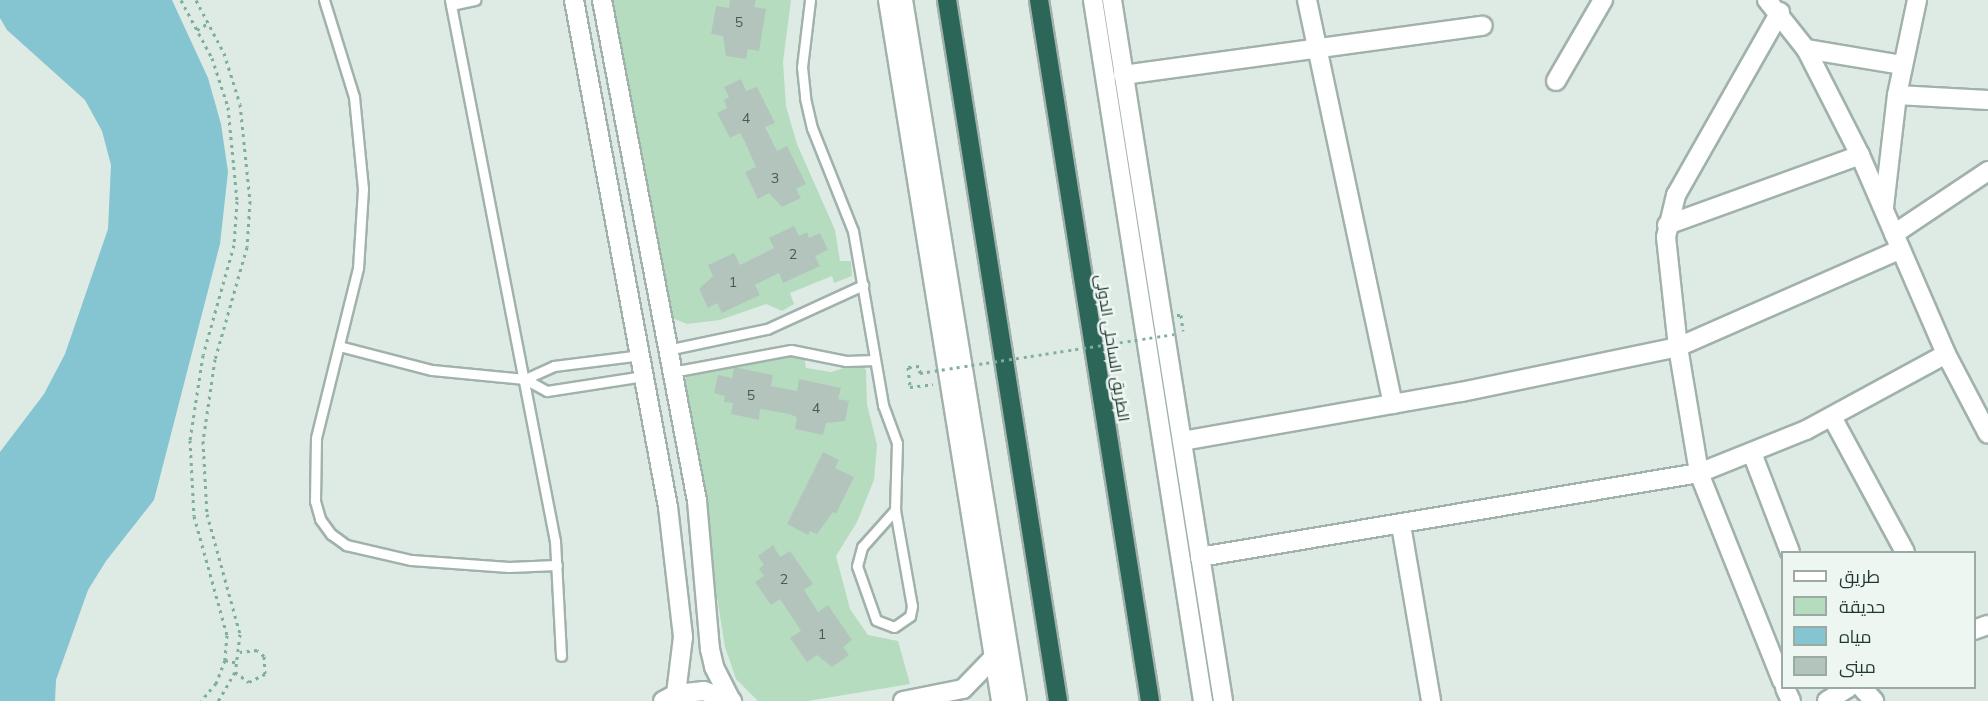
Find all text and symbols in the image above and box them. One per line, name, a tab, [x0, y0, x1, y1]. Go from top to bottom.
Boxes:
house number: 5	[735, 14, 743, 30]
house number: 4	[742, 110, 750, 126]
house number: 3	[771, 170, 779, 186]
house number: 2	[789, 246, 797, 262]
street label: الطريق الساحلى الدولى	[1092, 273, 1134, 423]
house number: 1	[729, 274, 737, 290]
house number: 5	[747, 387, 755, 403]
house number: 4	[812, 400, 820, 416]
legend	[1781, 551, 1976, 689]
text: طريق	[1839, 565, 1880, 588]
house number: 2	[780, 571, 788, 587]
text: حديقة	[1839, 595, 1885, 618]
text: مياه	[1839, 625, 1872, 648]
house number: 1	[818, 626, 826, 642]
text: مبنى	[1839, 655, 1876, 678]

